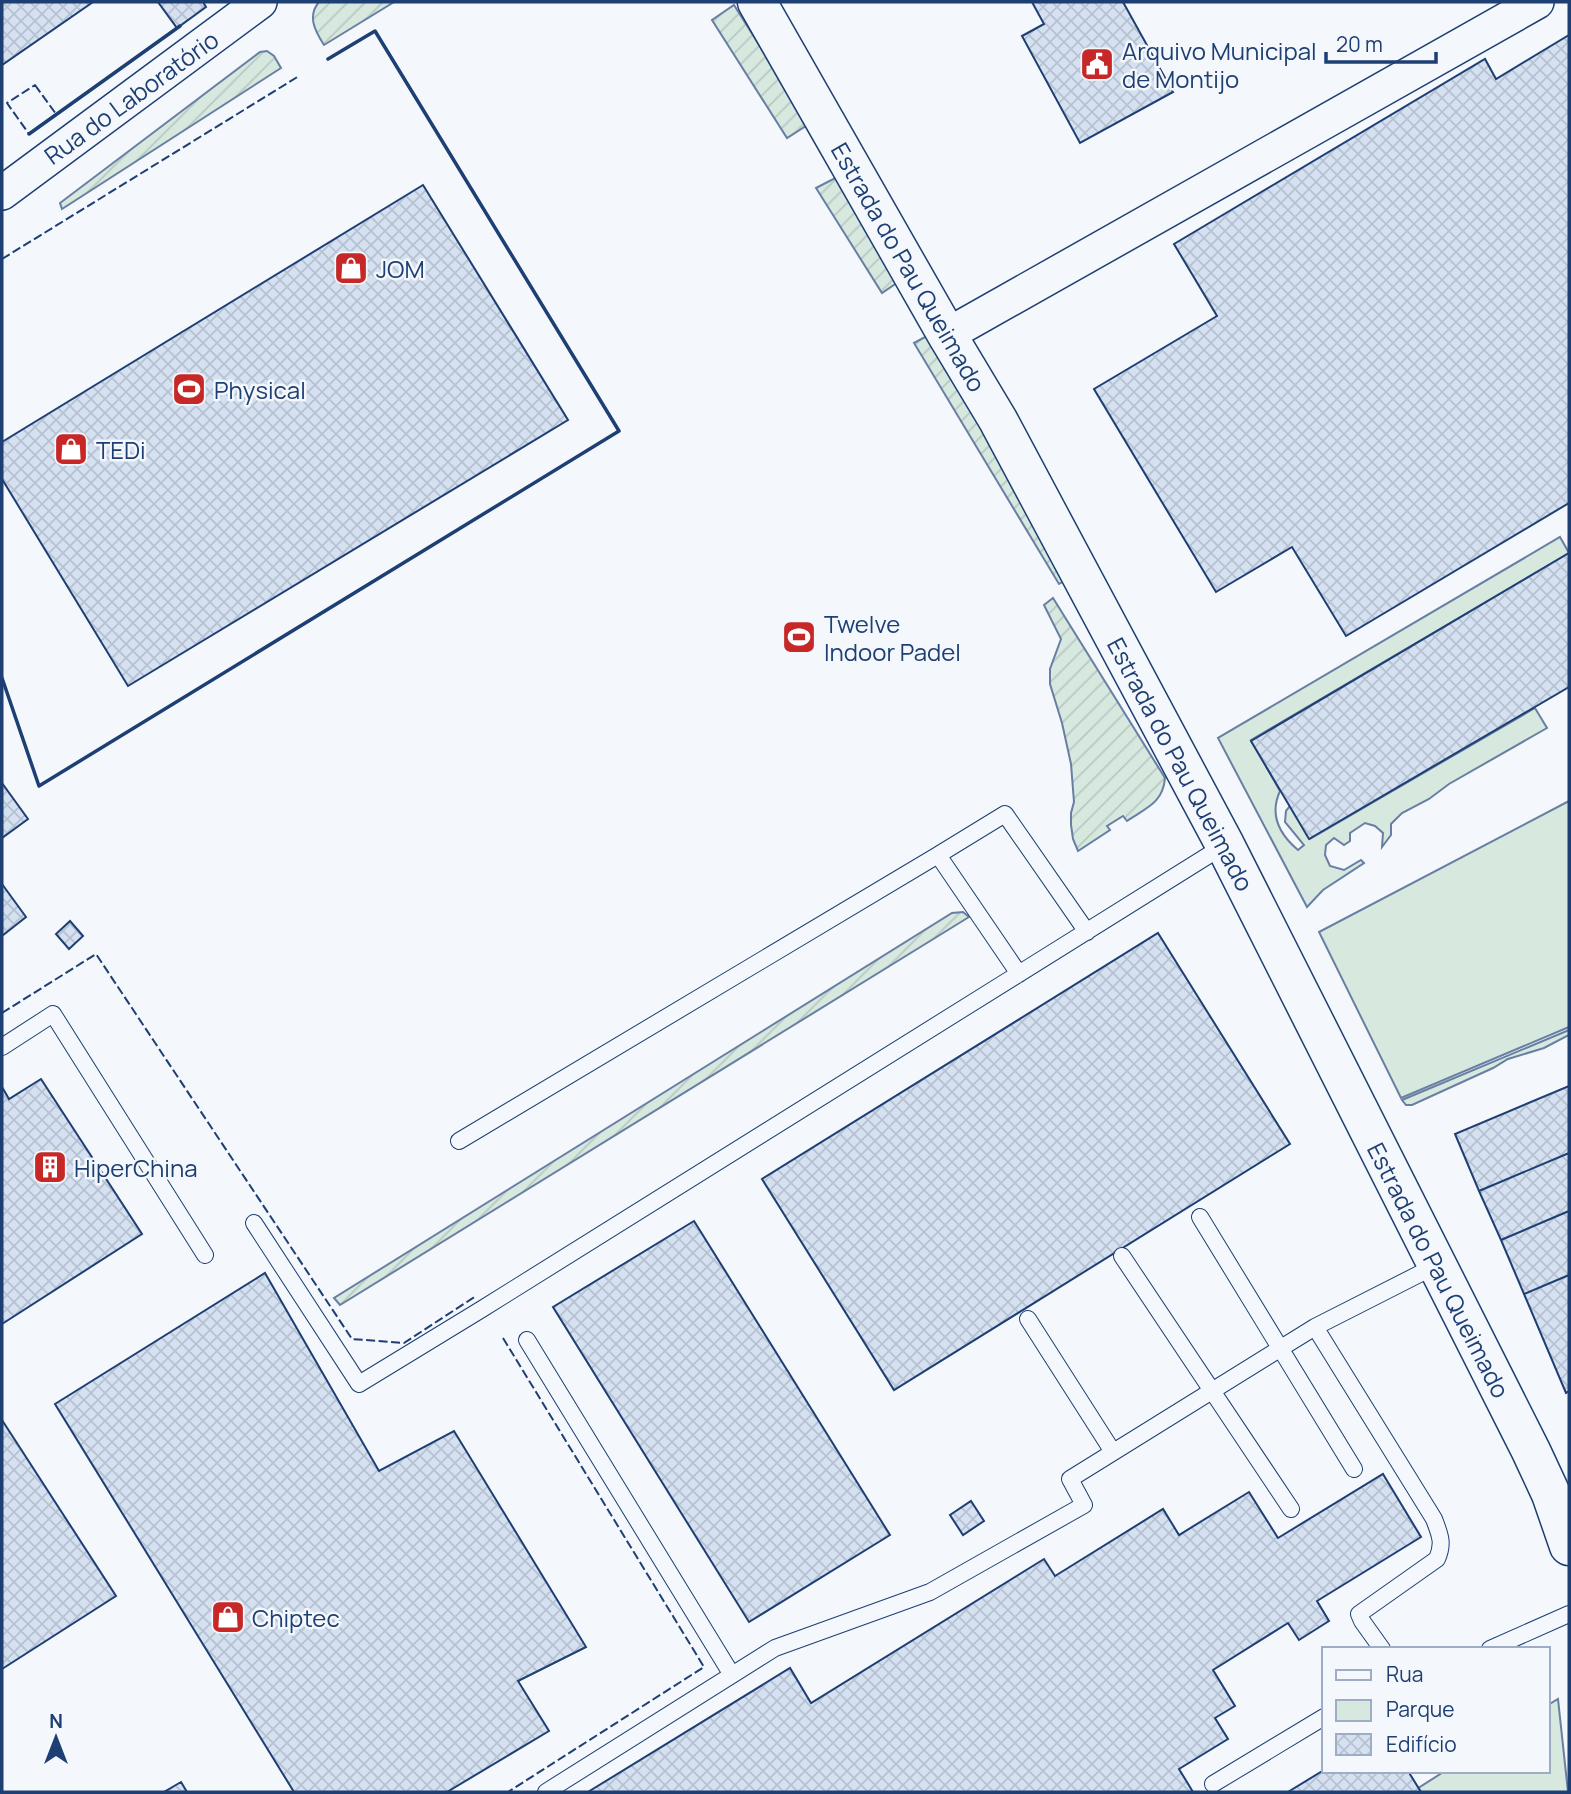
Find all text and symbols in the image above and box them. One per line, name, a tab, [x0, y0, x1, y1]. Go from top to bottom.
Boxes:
scale bar	[1326, 21, 1436, 65]
street label: Rua do Laboratório	[37, 23, 225, 171]
text: 20 m	[1336, 30, 1383, 58]
place label: Arquivo Municipal de Montijo	[1122, 34, 1317, 95]
public building icon: Arquivo Municipal de Montijo	[1078, 45, 1116, 83]
street label: Estrada do Pau Queimado	[824, 136, 994, 398]
shop icon: JOM	[332, 249, 370, 287]
place label: JOM	[376, 252, 425, 285]
sports icon: Physical	[170, 370, 208, 408]
place label: Physical	[214, 373, 306, 406]
shop icon: TEDi	[52, 430, 90, 468]
place label: TEDi	[96, 433, 146, 466]
place label: Twelve Indoor Padel	[824, 607, 961, 668]
sports icon: Twelve Indoor Padel	[780, 618, 818, 656]
street label: Estrada do Pau Queimado	[1100, 631, 1262, 897]
street label: Estrada do Pau Queimado	[1360, 1137, 1518, 1403]
building icon: HiperChina	[31, 1148, 69, 1186]
place label: HiperChina	[74, 1151, 198, 1184]
shop icon: Chiptec	[209, 1598, 247, 1636]
place label: Chiptec	[252, 1601, 340, 1634]
legend	[1322, 1647, 1550, 1773]
text: Rua	[1386, 1660, 1423, 1688]
text: Parque	[1386, 1695, 1455, 1723]
north arrow	[21, 1703, 91, 1773]
text: N	[49, 1708, 63, 1734]
text: Edifício	[1386, 1730, 1457, 1758]

